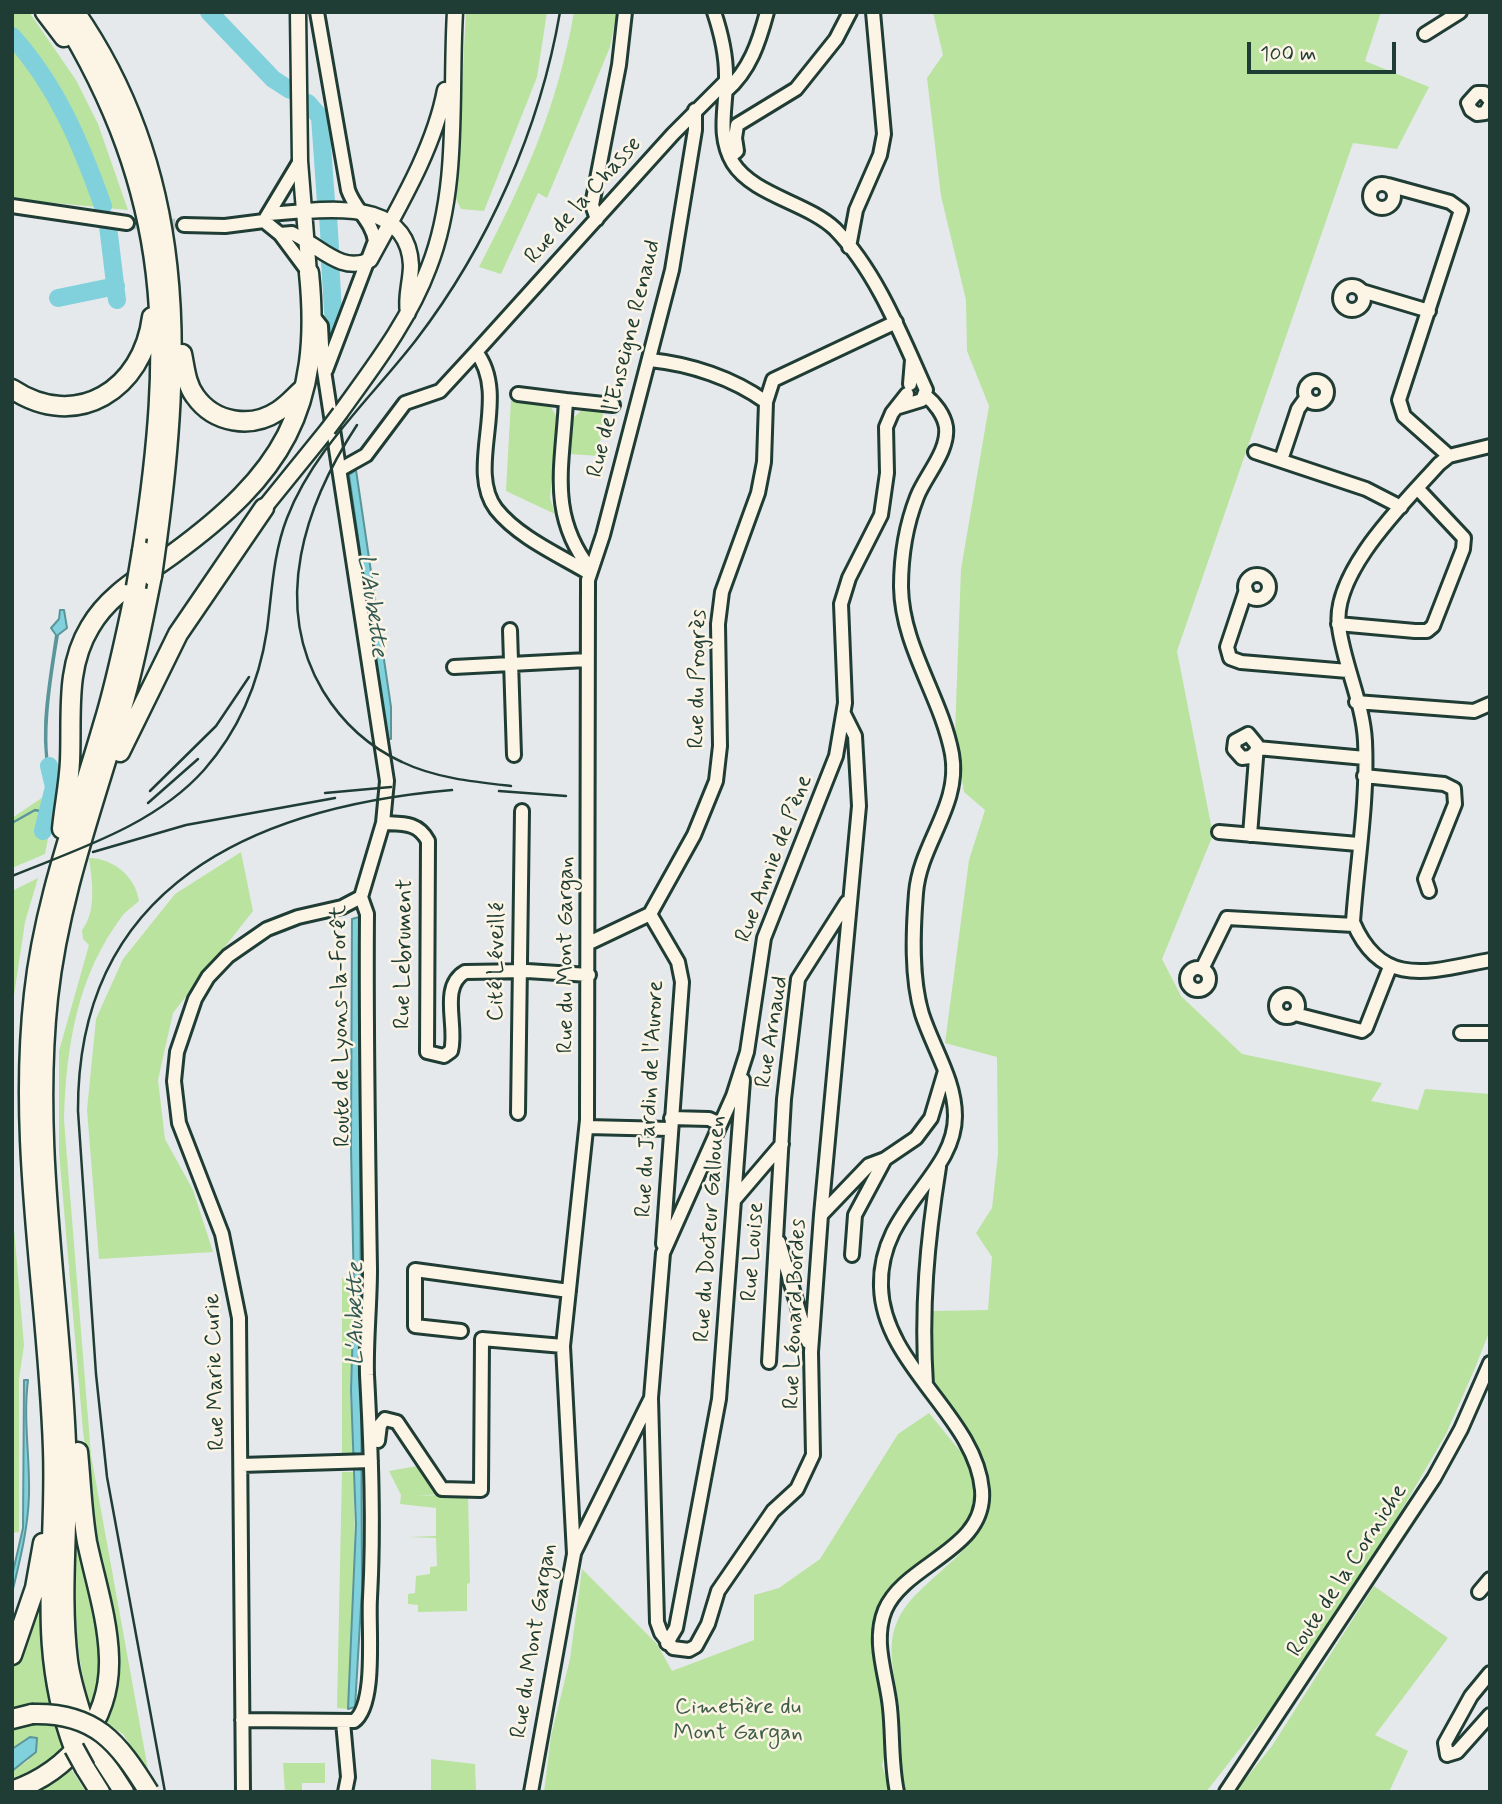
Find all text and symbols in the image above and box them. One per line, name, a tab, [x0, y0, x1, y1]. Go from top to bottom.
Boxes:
scale bar	[1250, 28, 1399, 72]
text: 100 m	[1260, 40, 1316, 68]
street label: Rue de la Chasse	[520, 132, 648, 270]
street label: Rue de l'Enseigne Renaud	[582, 237, 668, 481]
water label: L'Aubette	[350, 553, 392, 659]
street label: Rue du Progrès	[684, 609, 714, 749]
street label: Rue Annie de Pène	[730, 771, 820, 947]
street label: Rue du Mont Gargan	[553, 857, 581, 1053]
street label: Rue Lebrument	[390, 879, 420, 1029]
street label: Cité Léveillé	[483, 902, 513, 1022]
street label: Route de Lyons-la-Forêt	[326, 905, 358, 1147]
street label: Rue Arnaud	[751, 974, 795, 1090]
street label: Rue du Jardin de l'Aurore	[631, 980, 671, 1218]
street label: Rue du Docteur Gallouen	[689, 1115, 733, 1343]
street label: Rue Louise	[737, 1201, 771, 1303]
street label: Rue Léonard Bordes	[779, 1218, 813, 1410]
water label: L'Aubette	[343, 1262, 371, 1366]
street label: Rue Marie Curie	[199, 1293, 233, 1451]
street label: Route de la Corniche	[1282, 1479, 1414, 1663]
street label: Rue du Mont Gargan	[506, 1542, 564, 1740]
park label: Cimetière du Mont Gargan	[673, 1694, 803, 1748]

